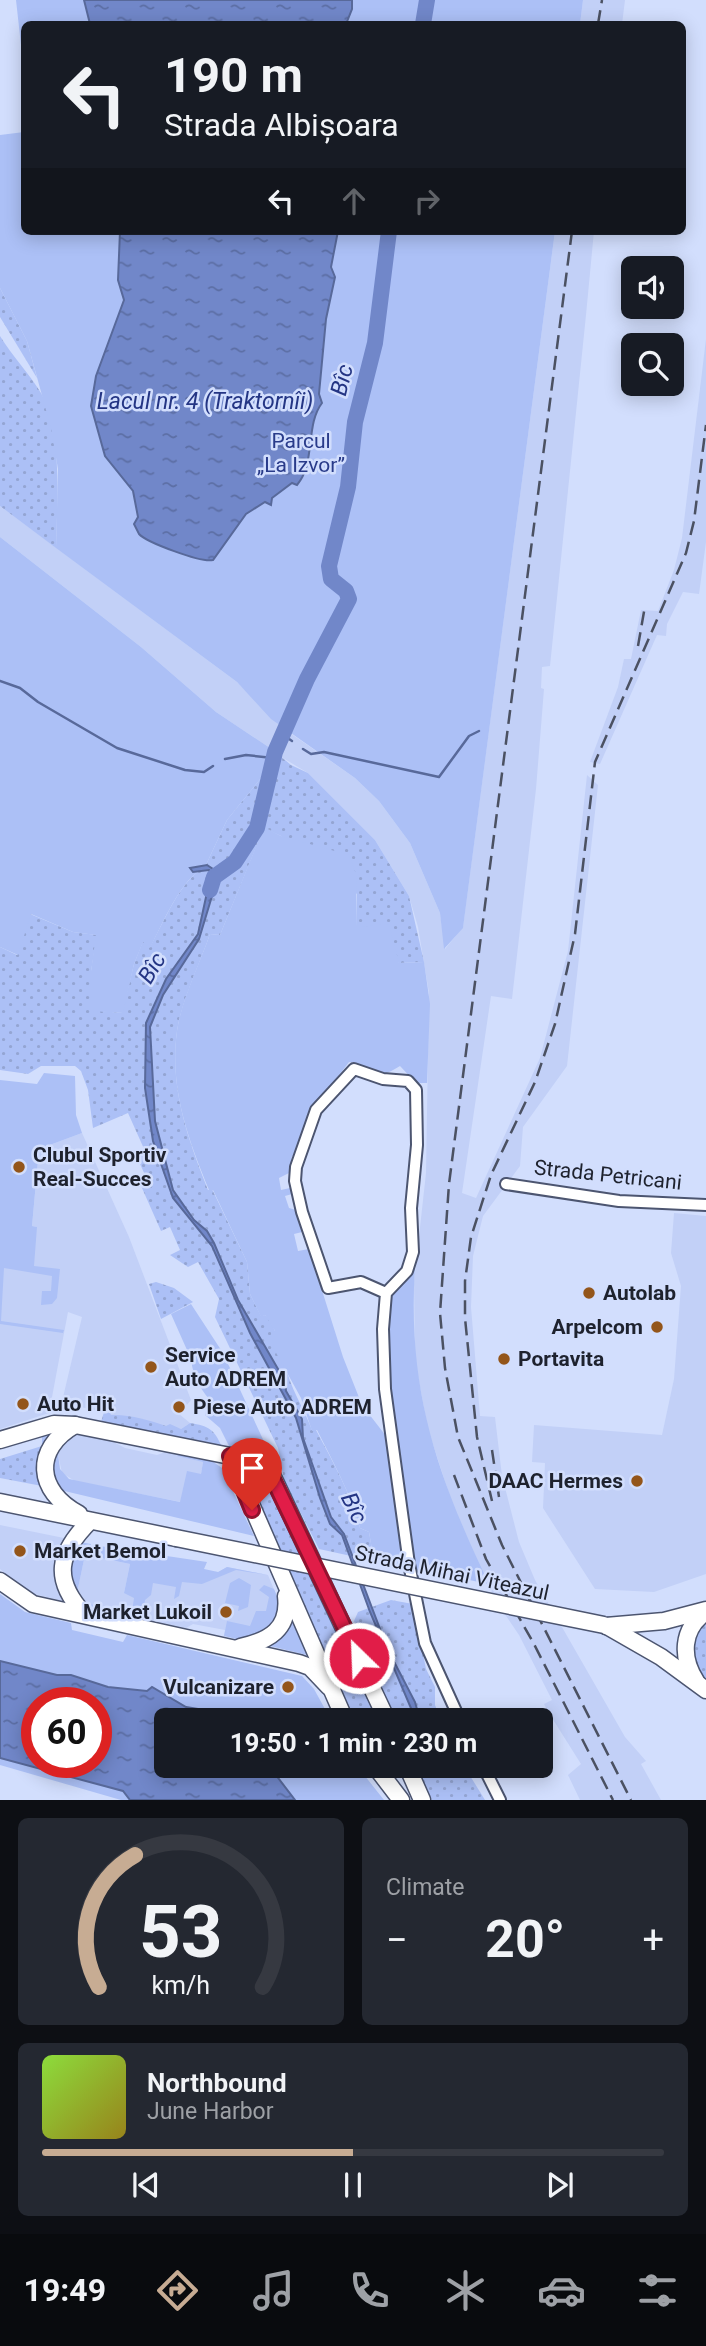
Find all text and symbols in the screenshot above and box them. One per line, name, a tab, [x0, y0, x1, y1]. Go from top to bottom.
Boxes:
text: 190 m	[164, 47, 303, 104]
icon: left	[49, 49, 140, 140]
text: Strada Albișoara	[164, 106, 399, 144]
icon: left	[262, 182, 300, 220]
icon: ahead	[335, 182, 373, 220]
icon: right	[408, 182, 446, 220]
map controls	[621, 256, 684, 396]
button: sound	[621, 256, 684, 319]
button: search	[621, 333, 684, 396]
water label: Bîc	[325, 361, 359, 398]
water label: Lacul nr. 4 (Traktornîi)	[97, 388, 313, 415]
park label: Parcul „La Izvor”	[257, 429, 345, 477]
water label: Bîc	[132, 947, 172, 988]
place label: Clubul Sportiv Real-Succes	[33, 1143, 167, 1191]
street label: Strada Petricani	[533, 1155, 683, 1195]
marker: Clubul Sportiv Real-Succes	[11, 1159, 27, 1175]
place label: Autolab	[603, 1281, 676, 1305]
marker: Autolab	[581, 1285, 597, 1301]
place label: Arpelcom	[552, 1315, 643, 1339]
marker: Arpelcom	[649, 1319, 665, 1335]
place label: Service Auto ADREM	[165, 1343, 286, 1391]
place label: Portavita	[518, 1347, 604, 1371]
marker: Portavita	[496, 1351, 512, 1367]
marker: Service Auto ADREM	[143, 1359, 159, 1375]
place label: Auto Hit	[37, 1392, 114, 1416]
place label: Piese Auto ADREM	[193, 1395, 372, 1419]
marker: Auto Hit	[15, 1396, 31, 1412]
marker: Piese Auto ADREM	[171, 1399, 187, 1415]
pin	[222, 1438, 282, 1510]
icon: arrive	[233, 1449, 271, 1487]
place label: DAAC Hermes	[488, 1469, 623, 1493]
marker: DAAC Hermes	[629, 1473, 645, 1489]
water label: Bîc	[335, 1488, 373, 1528]
place label: Market Bemol	[34, 1539, 166, 1563]
street label: Strada Mihai Viteazul	[353, 1541, 551, 1605]
marker: Market Bemol	[12, 1543, 28, 1559]
place label: Market Lukoil	[83, 1600, 212, 1624]
marker: Market Lukoil	[218, 1604, 234, 1620]
position arrow	[322, 1621, 396, 1695]
place label: Vulcanizare	[163, 1675, 274, 1699]
marker: Vulcanizare	[280, 1679, 296, 1695]
speed limit sign: 60	[21, 1687, 112, 1778]
text: 19:50 · 1 min · 230 m	[230, 1728, 477, 1758]
text: Climate	[386, 1874, 465, 1901]
text: 53	[139, 1890, 223, 1976]
text: 20°	[485, 1909, 565, 1970]
text: −	[386, 1918, 408, 1962]
text: +	[642, 1918, 664, 1962]
text: km/h	[152, 1971, 210, 2000]
text: Northbound	[147, 2068, 287, 2098]
text: June Harbor	[147, 2098, 274, 2125]
icon: previous	[127, 2166, 165, 2204]
icon: pause	[334, 2166, 372, 2204]
icon: next	[541, 2166, 579, 2204]
icon: directions	[153, 2266, 202, 2315]
icon: music	[249, 2266, 298, 2315]
icon: phone	[345, 2266, 394, 2315]
icon: climate	[441, 2266, 490, 2315]
icon: car	[537, 2266, 586, 2315]
icon: filters	[633, 2266, 682, 2315]
text: 19:49	[24, 2271, 106, 2309]

